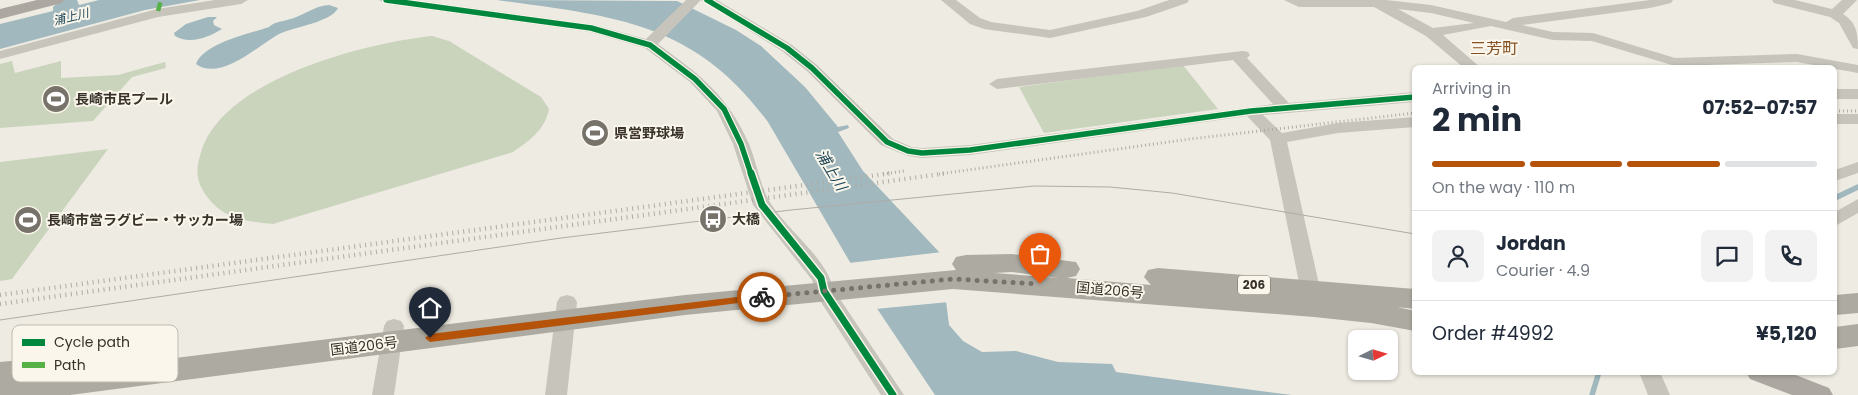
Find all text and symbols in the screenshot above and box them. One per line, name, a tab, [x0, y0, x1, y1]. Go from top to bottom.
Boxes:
water label: 浦上川	[51, 3, 92, 29]
district label: 三芳町	[1470, 37, 1518, 60]
text: Arriving in	[1432, 77, 1511, 100]
sports icon: 長崎市民プール	[41, 84, 71, 114]
place label: 長崎市民プール	[75, 89, 173, 109]
text: 07:52–07:57	[1702, 94, 1817, 121]
text: 2 min	[1432, 97, 1522, 142]
sports icon: 県営野球場	[580, 118, 610, 148]
place label: 県営野球場	[614, 123, 684, 143]
water label: 浦上川	[811, 145, 853, 196]
text: On the way · 110 m	[1432, 176, 1575, 199]
bus stop icon: 大橋	[698, 204, 728, 234]
sports icon: 長崎市営ラグビー・サッカー場	[13, 205, 43, 235]
place label: 大橋	[732, 209, 760, 229]
place label: 長崎市営ラグビー・サッカー場	[47, 210, 243, 230]
button: person	[1432, 230, 1484, 282]
text: Jordan	[1496, 230, 1566, 257]
button: chat	[1701, 230, 1753, 282]
button: phone	[1765, 230, 1817, 282]
pin	[1019, 233, 1061, 284]
icon: bag	[1026, 240, 1054, 268]
text: Courier · 4.9	[1496, 259, 1590, 282]
courier	[737, 272, 787, 322]
road number: 206	[1238, 276, 1270, 294]
street label: 国道206号	[1075, 277, 1145, 303]
icon: bike	[748, 283, 776, 311]
pin	[409, 287, 451, 338]
icon: home	[416, 294, 444, 322]
text: Order #4992	[1432, 320, 1554, 347]
text: ¥5,120	[1756, 320, 1817, 347]
legend	[12, 325, 178, 382]
north arrow	[1348, 330, 1398, 380]
map controls	[1348, 330, 1398, 380]
text: Cycle path	[54, 332, 130, 352]
street label: 国道206号	[329, 332, 399, 360]
text: Path	[54, 355, 86, 375]

